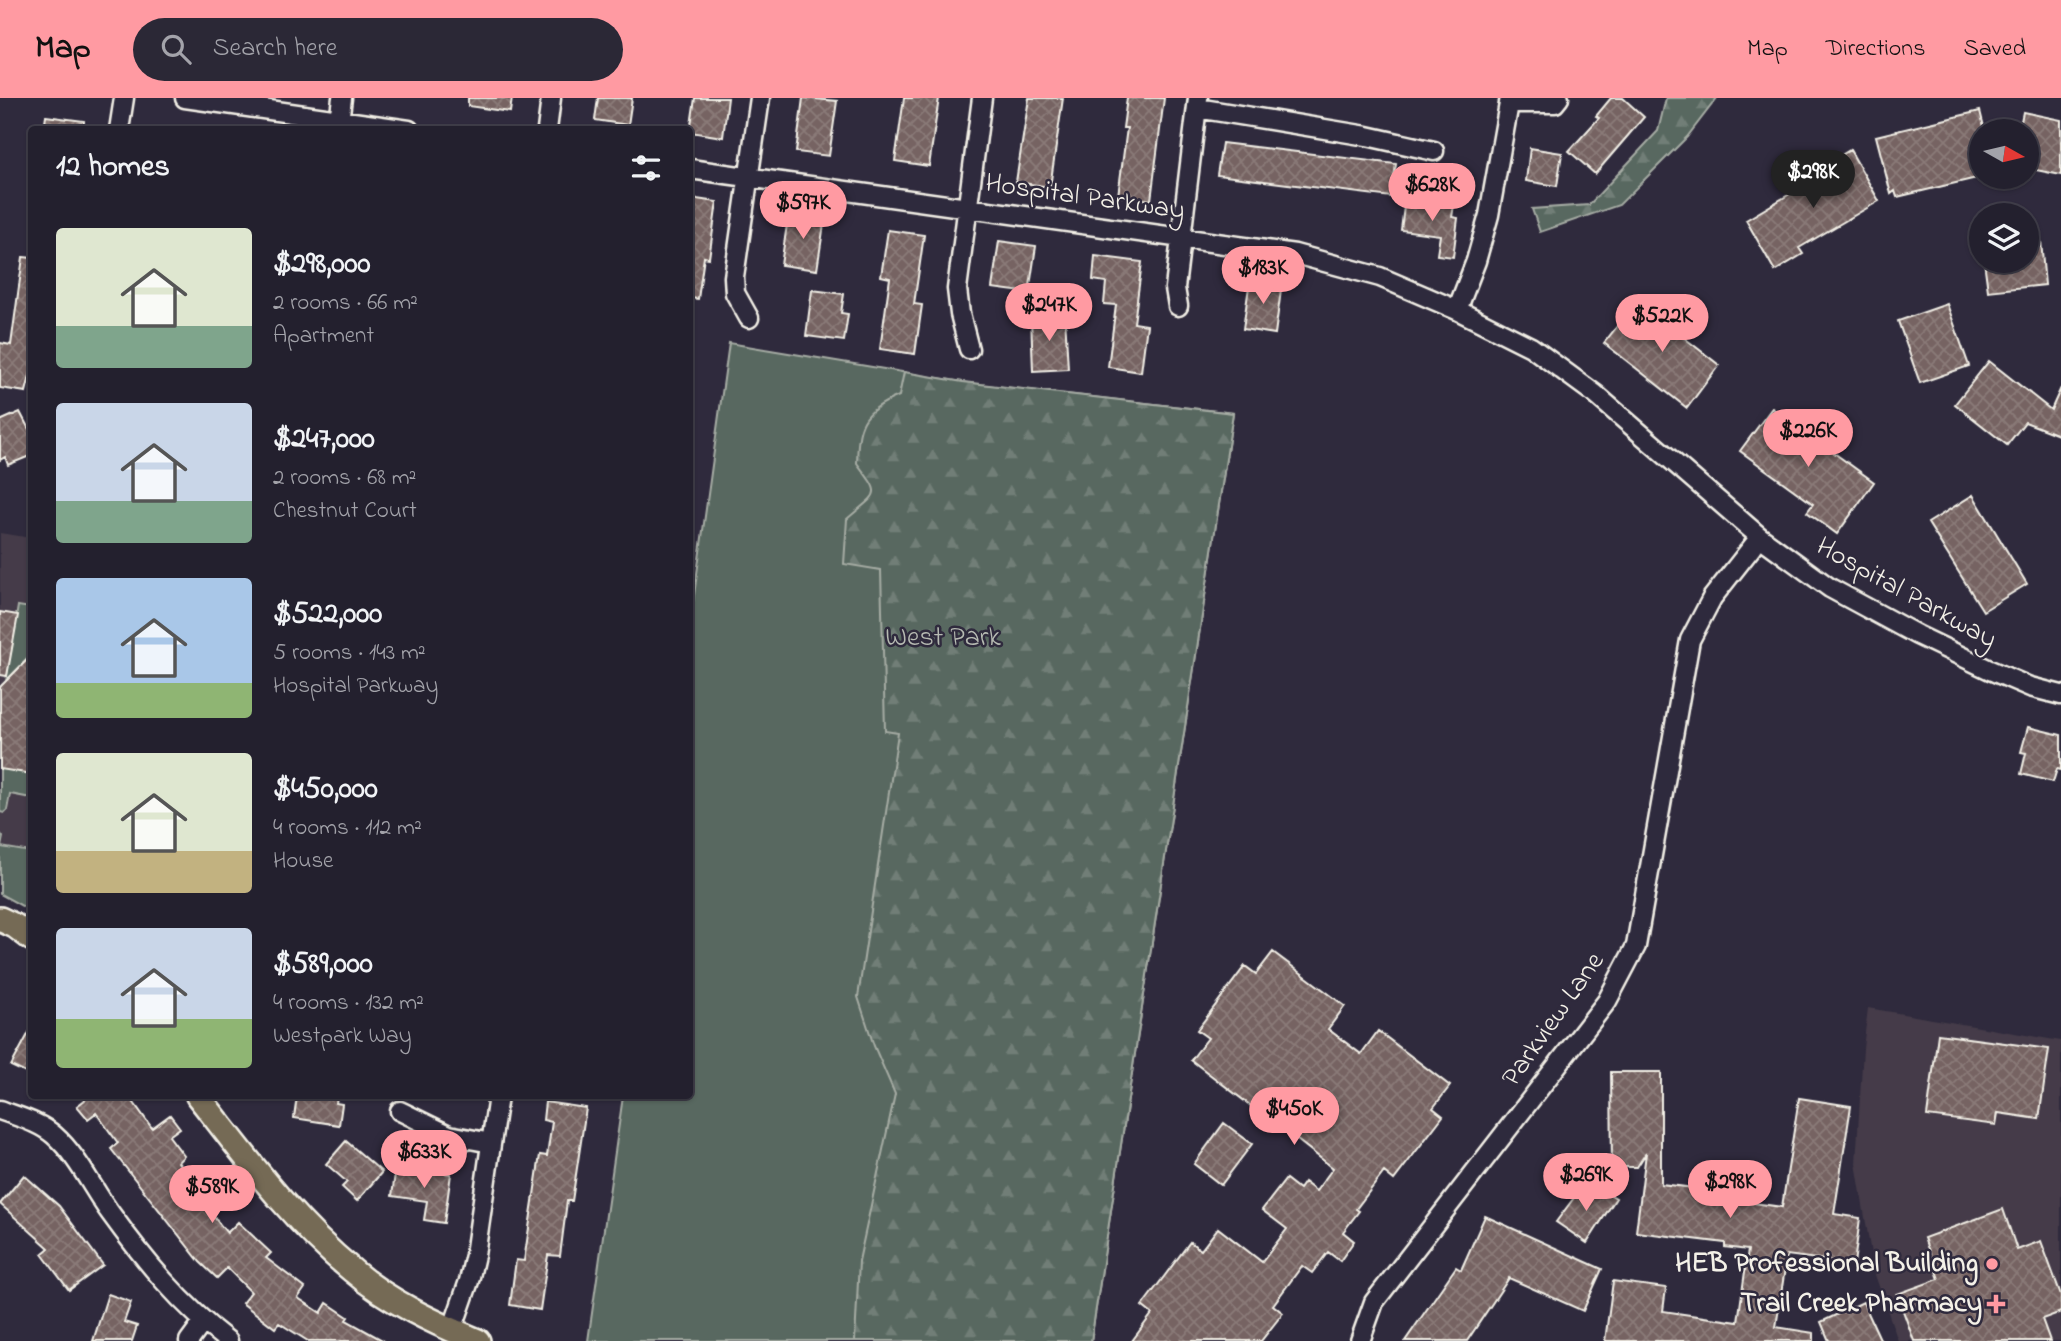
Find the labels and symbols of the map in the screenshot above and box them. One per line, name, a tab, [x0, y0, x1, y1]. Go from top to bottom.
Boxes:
north arrow	[1969, 119, 2039, 189]
pin: $298K	[1764, 150, 1862, 210]
street label: Hospital Parkway	[983, 164, 1187, 232]
pin: $628K	[1383, 164, 1481, 223]
pin: $597K	[754, 181, 852, 241]
pin: $183K	[1214, 246, 1312, 306]
pin: $247K	[1000, 284, 1098, 343]
pin: $522K	[1613, 294, 1711, 354]
pin: $226K	[1759, 410, 1857, 469]
street label: Hospital Parkway	[1808, 527, 2004, 661]
park label: West Park	[885, 618, 1001, 659]
street label: Parkview Lane	[1492, 944, 1616, 1096]
pin: $450K	[1245, 1088, 1343, 1147]
pin: $633K	[375, 1130, 473, 1190]
pin: $269K	[1537, 1154, 1635, 1213]
pin: $298K	[1681, 1160, 1779, 1220]
pin: $589K	[163, 1166, 261, 1225]
place label: HEB Professional Building	[1675, 1244, 1978, 1286]
marker: HEB Professional Building	[1984, 1256, 2000, 1272]
place label: Trail Creek Pharmacy	[1741, 1284, 1982, 1325]
marker: Trail Creek Pharmacy	[1988, 1296, 2004, 1312]

